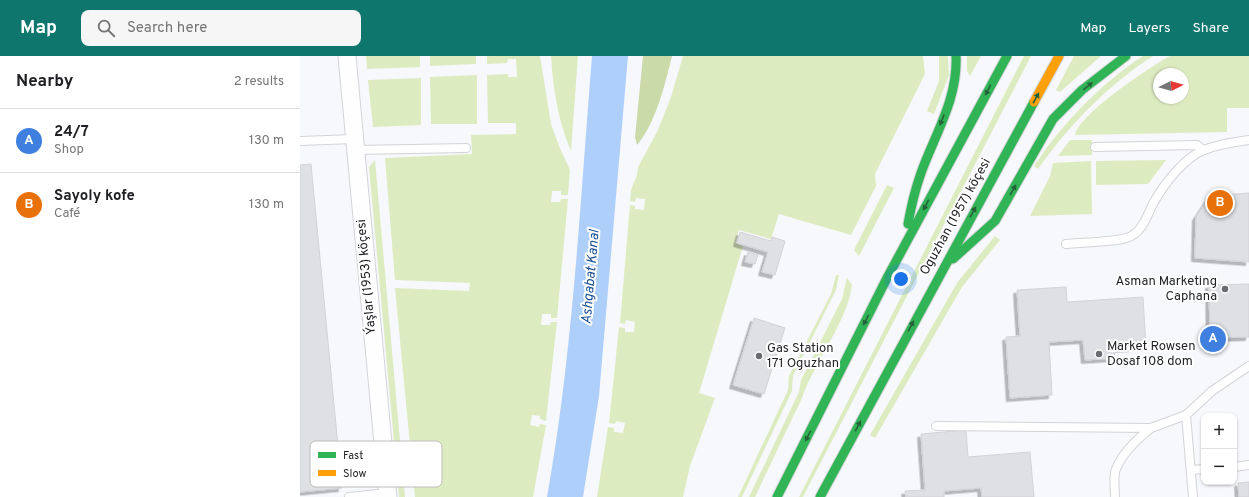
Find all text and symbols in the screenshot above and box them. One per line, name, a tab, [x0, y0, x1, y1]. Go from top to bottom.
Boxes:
search box	[81, 10, 361, 46]
text: Map	[20, 16, 57, 40]
icon: search	[95, 17, 117, 39]
text: Search here	[127, 19, 207, 38]
text: Map	[1080, 20, 1106, 37]
text: Layers	[1128, 20, 1170, 37]
text: Share	[1192, 20, 1229, 37]
north arrow	[1153, 68, 1189, 104]
text: Nearby	[16, 71, 73, 93]
text: 2 results	[234, 74, 284, 90]
one-way arrow	[1082, 81, 1093, 90]
one-way arrow	[985, 84, 992, 96]
one-way arrow	[1033, 92, 1040, 104]
one-way arrow	[939, 115, 945, 127]
text: 24/7	[54, 123, 89, 142]
text: A	[24, 133, 34, 149]
text: 130 m	[249, 133, 284, 149]
text: Shop	[54, 142, 84, 158]
street label: Oguzhan (1957) köçesi	[917, 156, 995, 278]
one-way arrow	[1009, 184, 1016, 196]
text: Sayoly kofe	[54, 187, 135, 206]
pin: B	[1207, 188, 1233, 218]
text: B	[25, 197, 33, 213]
text: 130 m	[249, 197, 284, 213]
one-way arrow	[923, 199, 930, 210]
text: Café	[54, 206, 80, 222]
one-way arrow	[970, 206, 977, 217]
street label: Ýaşlar (1953) köçesi	[352, 219, 380, 336]
water label: Ashgabat Kanal	[578, 228, 604, 325]
your location	[891, 269, 911, 289]
place label: Asman Marketing Caphana	[1115, 274, 1217, 305]
marker: Asman Marketing Caphana	[1220, 284, 1230, 294]
one-way arrow	[863, 314, 869, 325]
one-way arrow	[908, 320, 914, 332]
pin: A	[1200, 324, 1226, 354]
place label: Market Rowsen Dosaf 108 dom	[1107, 339, 1196, 370]
place label: Gas Station 171 Oguzhan	[767, 341, 839, 372]
marker: Market Rowsen Dosaf 108 dom	[1094, 349, 1104, 359]
marker: Gas Station 171 Oguzhan	[754, 351, 764, 361]
map controls	[1201, 413, 1237, 485]
button: +	[1201, 413, 1237, 449]
one-way arrow	[855, 420, 861, 431]
one-way arrow	[805, 430, 811, 442]
legend	[310, 441, 442, 487]
text: Fast	[343, 449, 363, 463]
button: −	[1201, 449, 1237, 485]
text: Slow	[343, 467, 366, 481]

